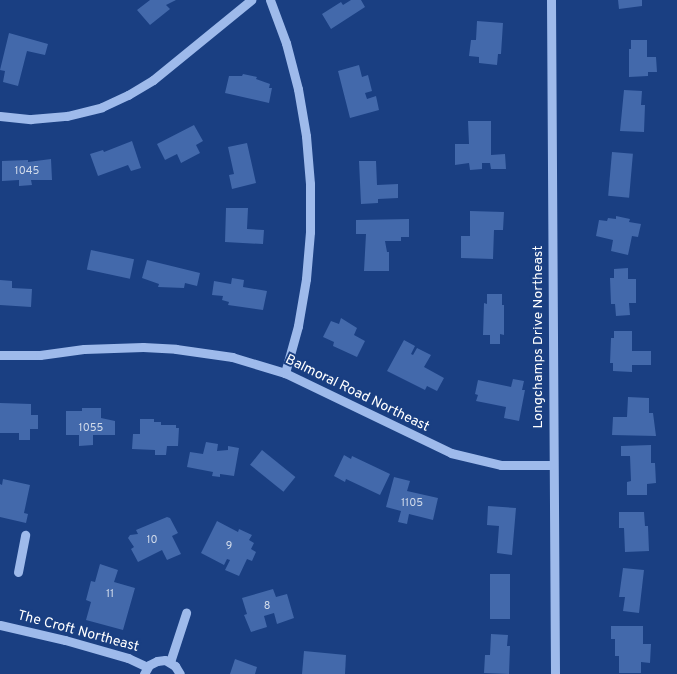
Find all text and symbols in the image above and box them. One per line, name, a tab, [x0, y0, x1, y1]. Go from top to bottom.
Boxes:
house number: 1045	[15, 164, 39, 178]
street label: Longchamps Drive Northeast	[531, 245, 547, 429]
street label: Balmoral Road Northeast	[282, 352, 432, 436]
house number: 1055	[79, 421, 103, 435]
house number: 1105	[401, 496, 423, 510]
house number: 10	[146, 533, 158, 547]
house number: 9	[226, 539, 232, 553]
house number: 11	[106, 587, 114, 601]
house number: 8	[264, 599, 270, 613]
street label: The Croft Northeast	[15, 608, 141, 656]

